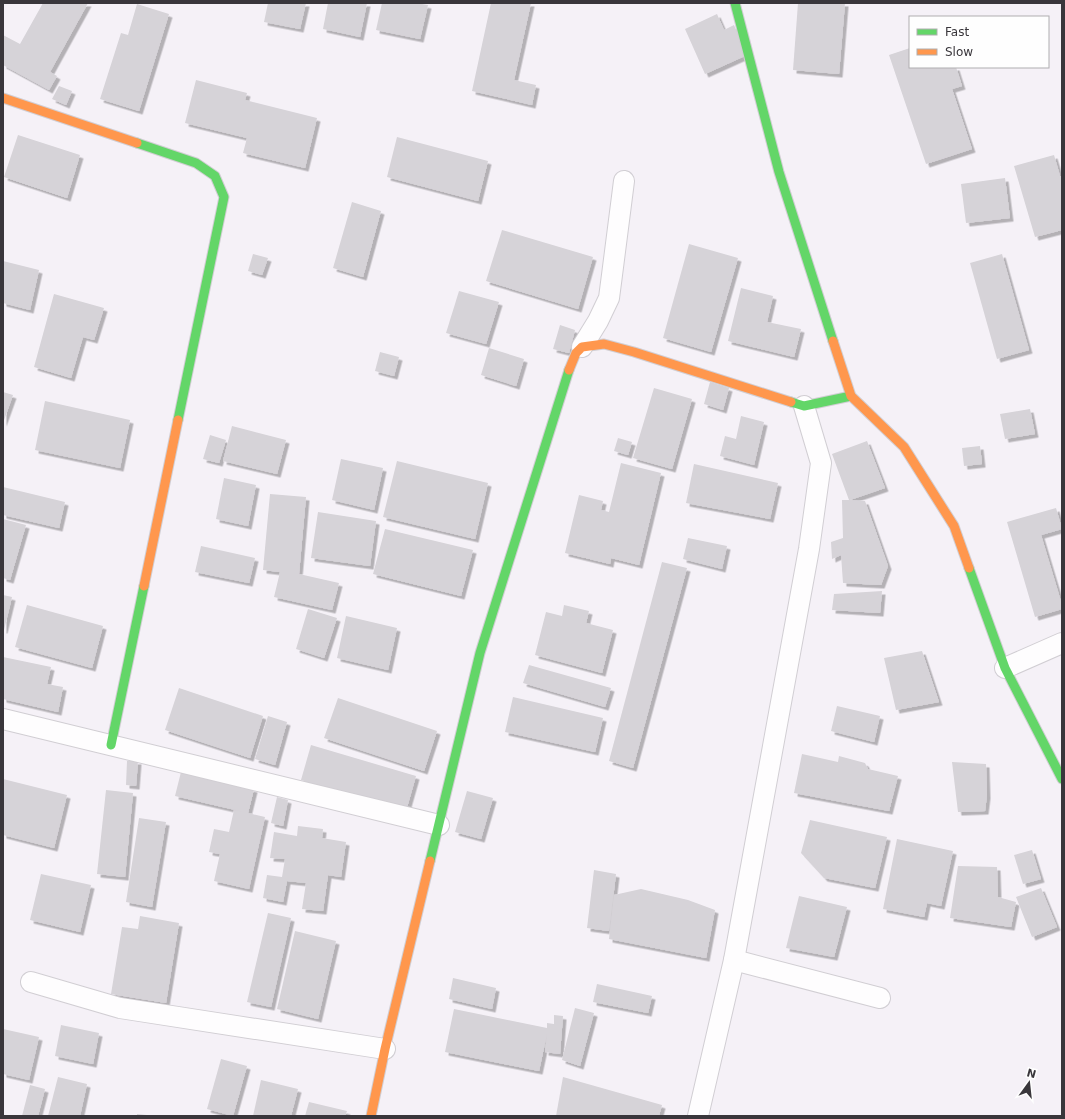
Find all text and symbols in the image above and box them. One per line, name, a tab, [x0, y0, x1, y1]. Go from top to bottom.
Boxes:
legend	[909, 16, 1049, 68]
text: Fast	[945, 25, 969, 39]
text: Slow	[945, 45, 973, 59]
north arrow	[1009, 1063, 1049, 1103]
text: N	[1025, 1066, 1038, 1081]

